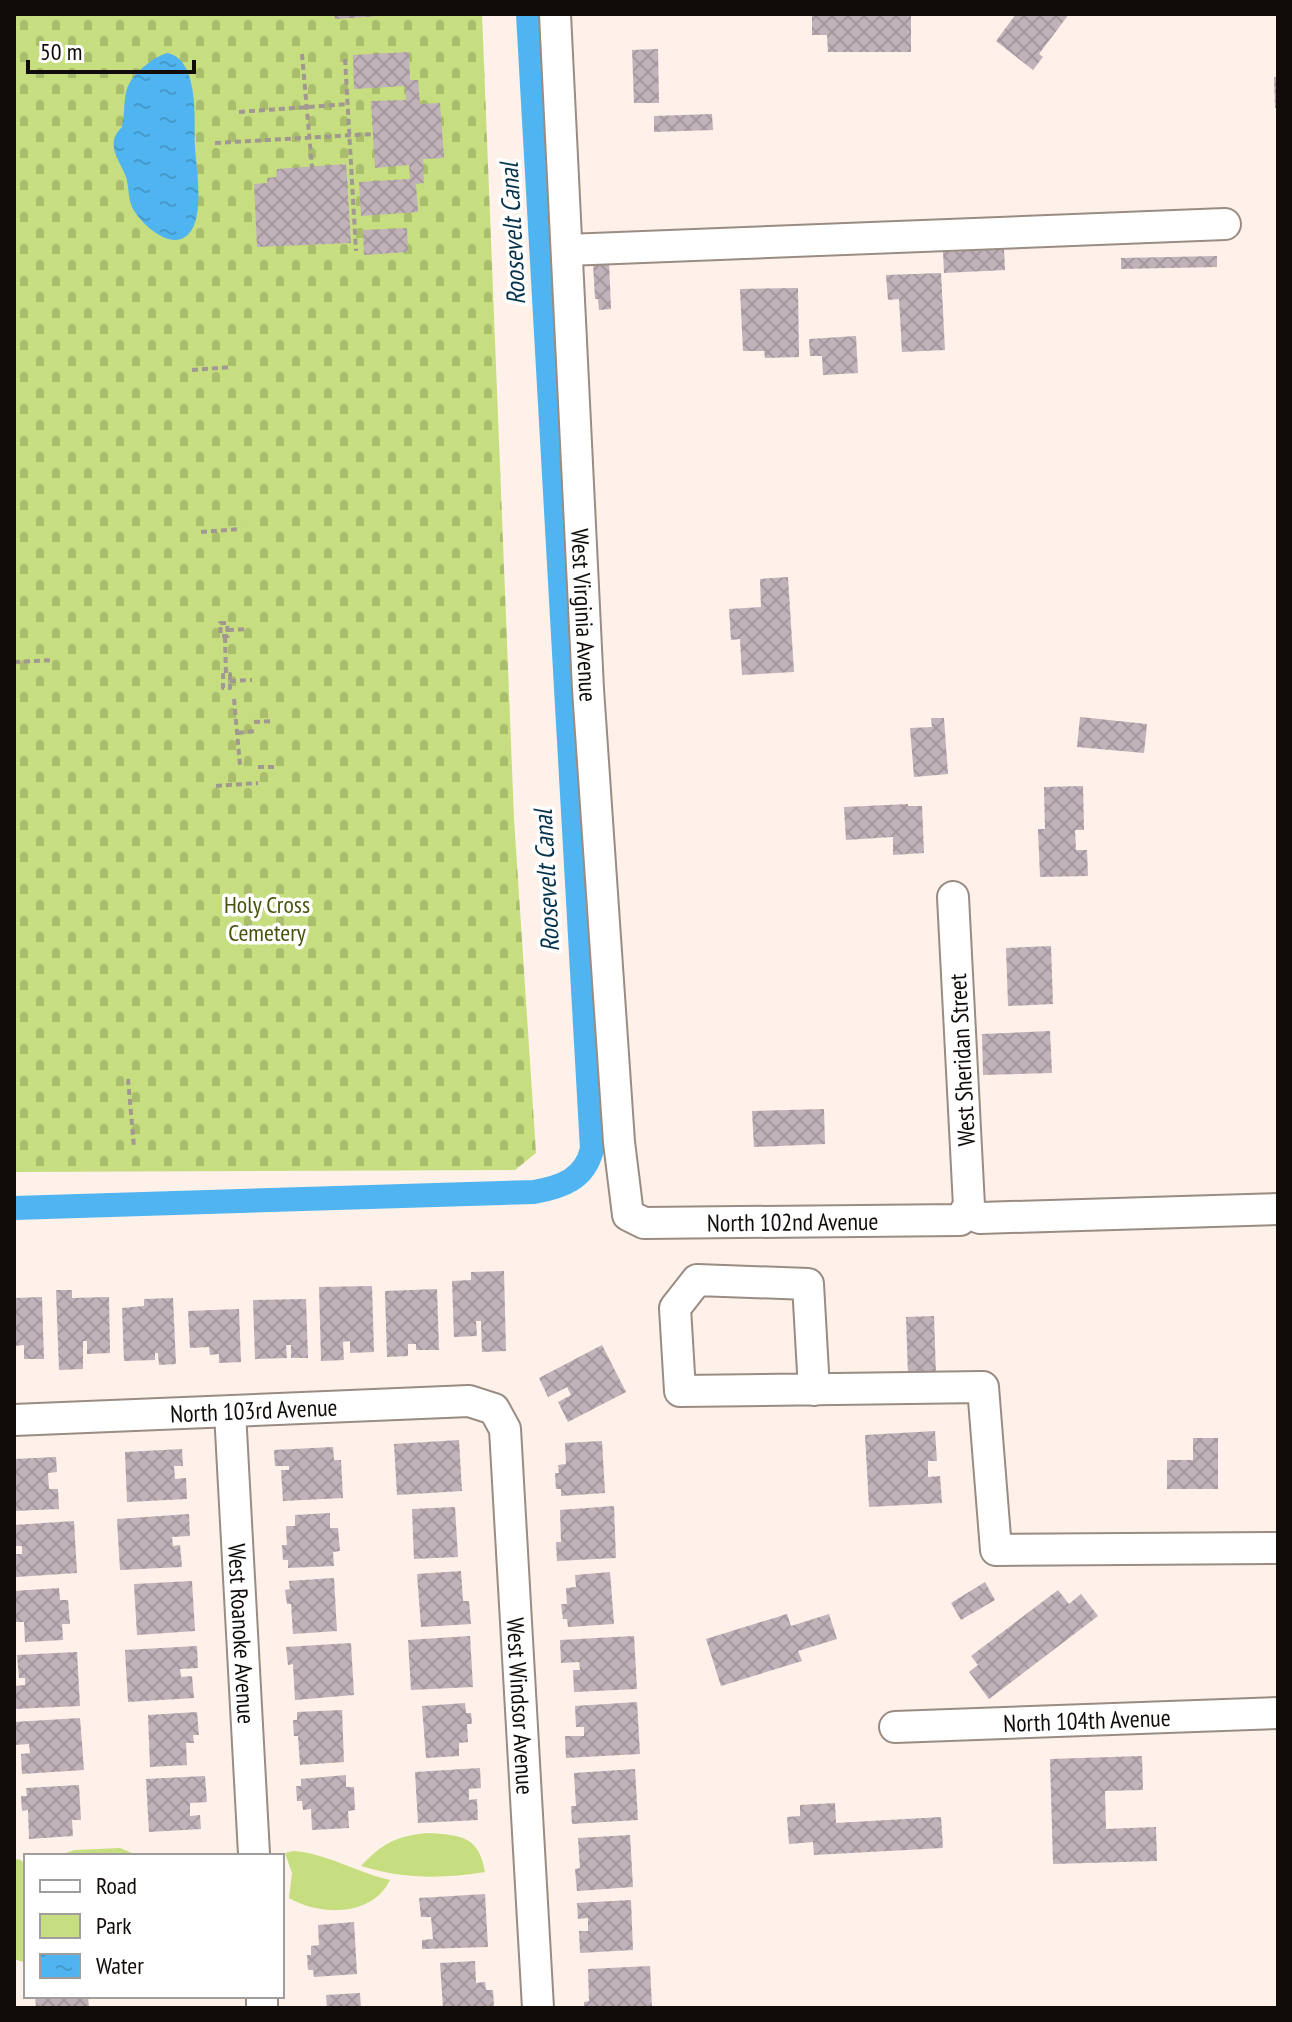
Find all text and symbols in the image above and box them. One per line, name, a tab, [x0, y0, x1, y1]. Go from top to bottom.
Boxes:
scale bar	[28, 24, 194, 74]
text: 50 m	[40, 36, 82, 67]
water label: Roosevelt Canal	[492, 159, 532, 306]
street label: West Virginia Avenue	[565, 528, 604, 703]
water label: Roosevelt Canal	[526, 806, 566, 953]
park label: Holy Cross Cemetery	[224, 889, 310, 948]
street label: West Sheridan Street	[942, 973, 982, 1147]
street label: North 102nd Avenue	[707, 1205, 878, 1238]
street label: North 103rd Avenue	[170, 1391, 338, 1429]
street label: West Roanoke Avenue	[222, 1543, 262, 1725]
street label: West Windsor Avenue	[500, 1617, 541, 1795]
street label: North 104th Avenue	[1003, 1701, 1171, 1739]
legend	[24, 1854, 284, 1998]
text: Road	[96, 1870, 137, 1901]
text: Park	[96, 1910, 132, 1941]
text: Water	[96, 1950, 144, 1981]

